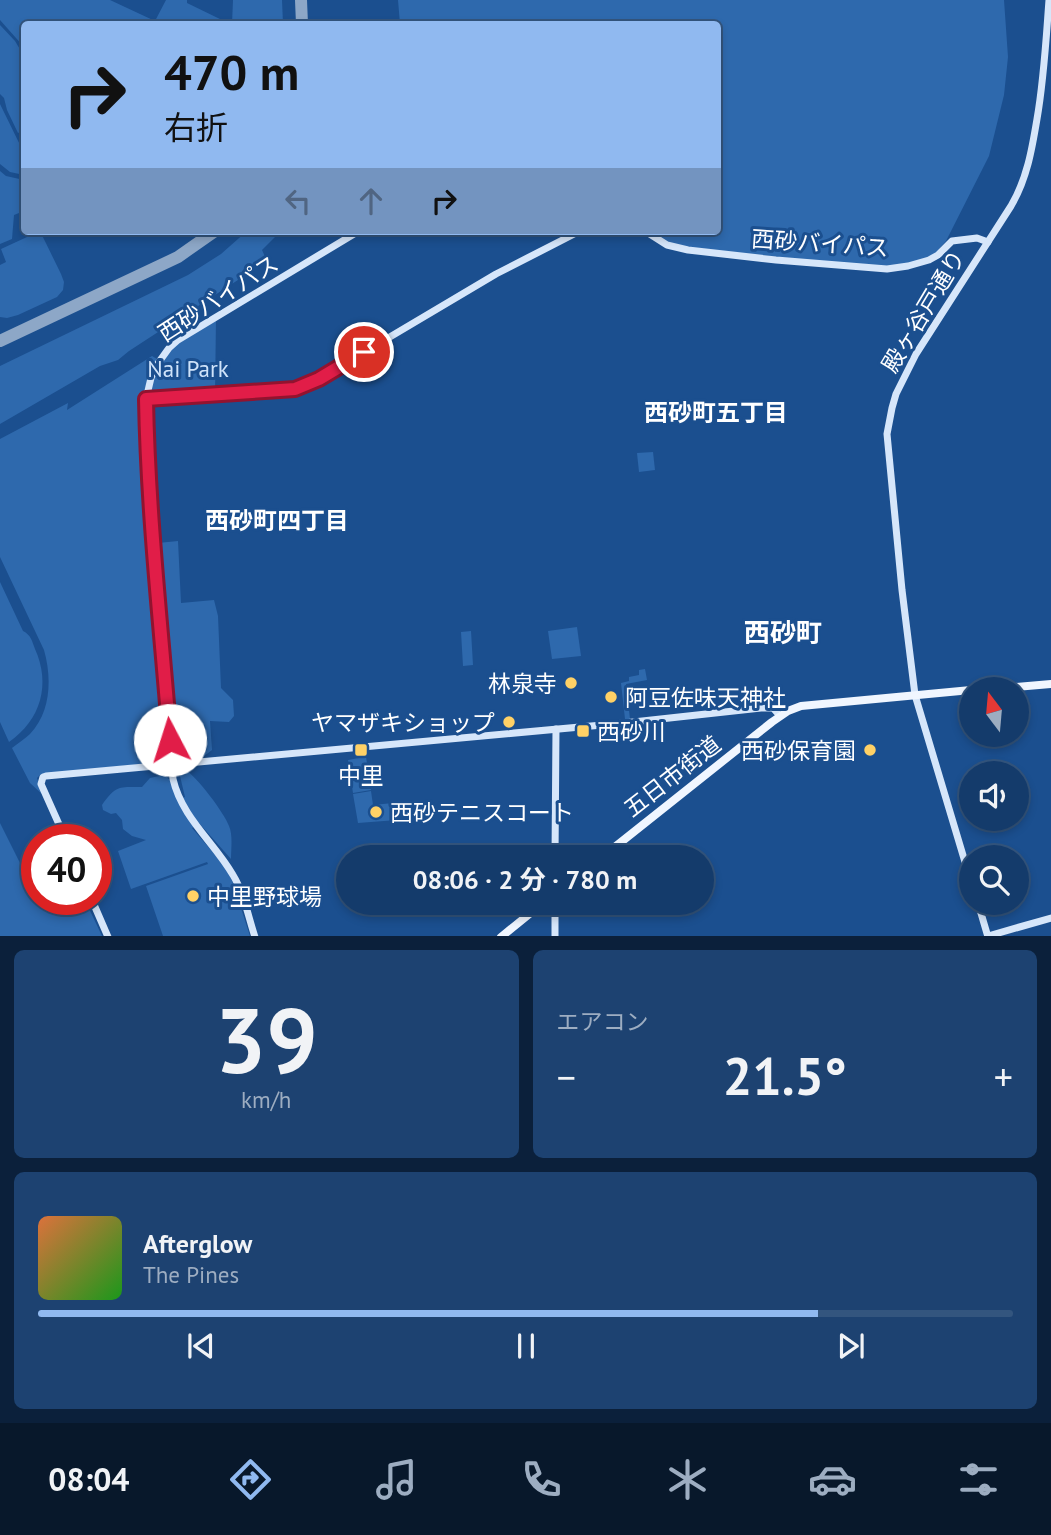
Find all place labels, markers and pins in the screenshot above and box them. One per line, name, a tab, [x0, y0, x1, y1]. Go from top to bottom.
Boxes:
pin	[334, 322, 394, 382]
place label: 林泉寺	[488, 669, 557, 698]
marker: 林泉寺	[563, 675, 579, 691]
place label: 阿豆佐味天神社	[625, 683, 786, 712]
marker: 阿豆佐味天神社	[603, 689, 619, 705]
place label: ヤマザキショップ	[311, 708, 495, 737]
marker: ヤマザキショップ	[501, 714, 517, 730]
place label: 西砂川	[597, 717, 666, 746]
marker: 西砂川	[575, 723, 591, 739]
place label: 西砂保育園	[741, 736, 856, 765]
marker: 中里	[353, 742, 369, 758]
marker: 西砂保育園	[862, 742, 878, 758]
place label: 中里	[338, 761, 384, 790]
place label: 西砂テニスコート	[390, 798, 574, 827]
marker: 西砂テニスコート	[368, 804, 384, 820]
place label: 中里野球場	[207, 882, 322, 911]
marker: 中里野球場	[185, 888, 201, 904]

